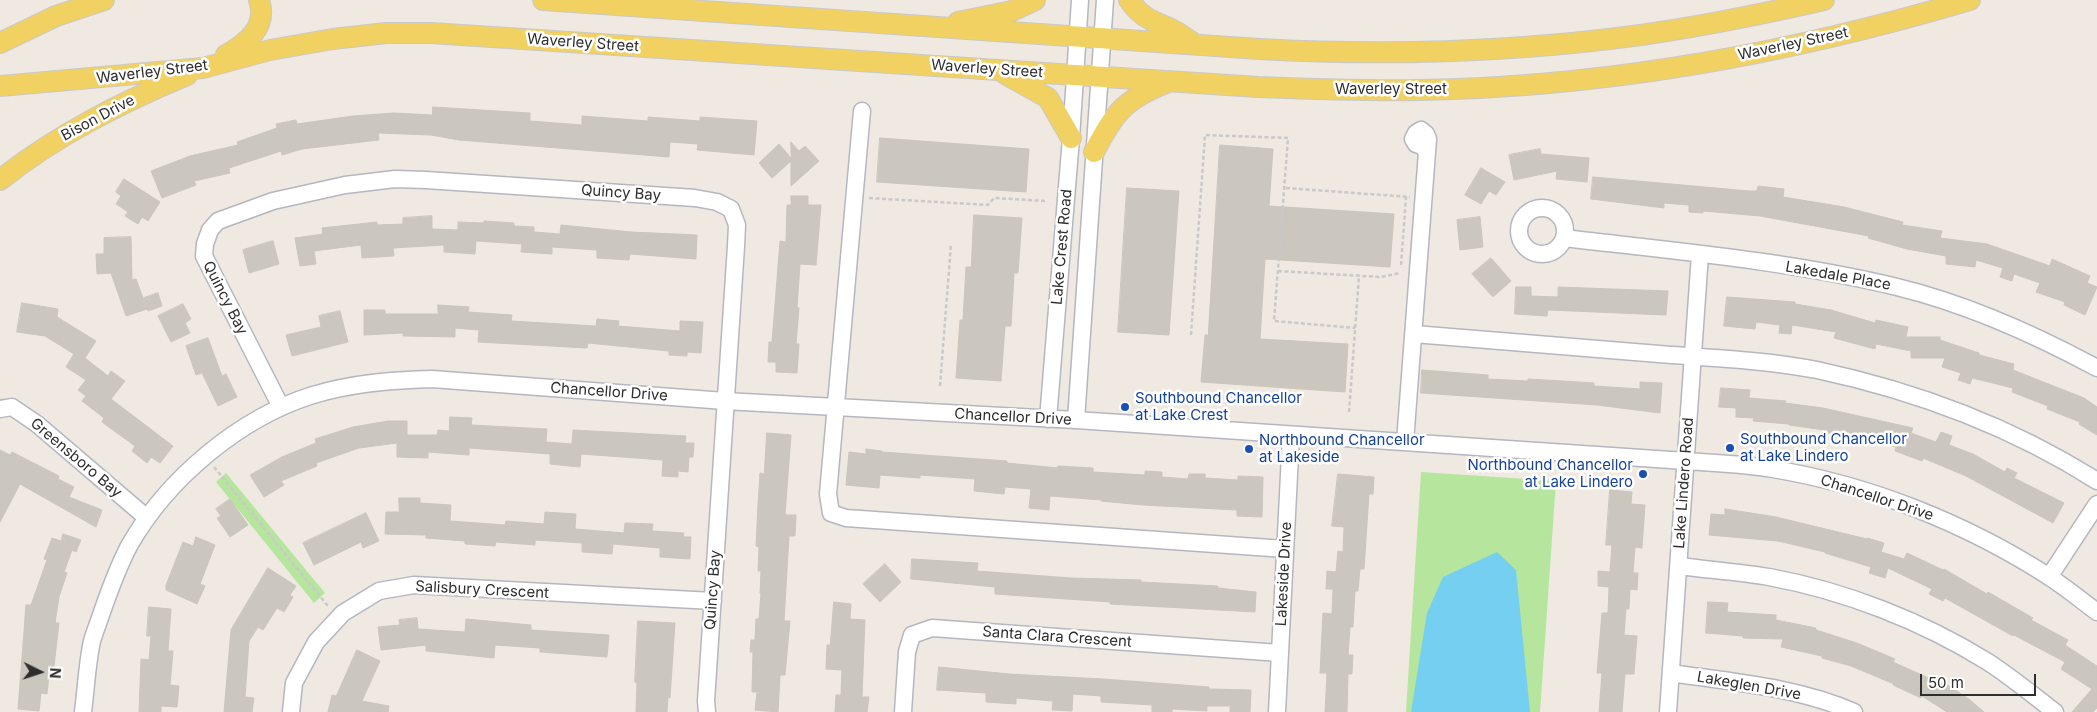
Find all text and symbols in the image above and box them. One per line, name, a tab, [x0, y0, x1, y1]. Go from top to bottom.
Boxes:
street label: Waverley Street	[1736, 24, 1850, 64]
street label: Waverley Street	[526, 30, 640, 56]
street label: Waverley Street	[95, 56, 209, 88]
street label: Waverley Street	[930, 56, 1044, 82]
street label: Waverley Street	[1335, 80, 1447, 98]
street label: Bison Drive	[58, 91, 138, 145]
street label: Quincy Bay	[580, 181, 662, 205]
street label: Lake Crest Road	[1048, 188, 1076, 306]
street label: Quincy Bay	[199, 258, 251, 338]
street label: Lakedale Place	[1784, 258, 1892, 294]
street label: Chancellor Drive	[550, 379, 668, 405]
place label: Southbound Chancellor at Lake Crest	[1135, 389, 1302, 424]
marker: Southbound Chancellor at Lake Crest	[1119, 401, 1131, 413]
street label: Chancellor Drive	[954, 405, 1072, 429]
street label: Greensboro Bay	[27, 414, 125, 502]
street label: Lake Lindero Road	[1670, 417, 1698, 549]
place label: Southbound Chancellor at Lake Lindero	[1740, 430, 1907, 465]
place label: Northbound Chancellor at Lakeside	[1259, 431, 1425, 466]
marker: Southbound Chancellor at Lake Lindero	[1724, 442, 1736, 454]
marker: Northbound Chancellor at Lakeside	[1243, 443, 1255, 455]
place label: Northbound Chancellor at Lake Lindero	[1467, 456, 1633, 491]
marker: Northbound Chancellor at Lake Lindero	[1637, 468, 1649, 480]
street label: Chancellor Drive	[1818, 471, 1936, 525]
street label: Lakeside Drive	[1272, 521, 1296, 627]
street label: Quincy Bay	[701, 549, 725, 631]
street label: Salisbury Crescent	[415, 578, 549, 602]
street label: Santa Clara Crescent	[982, 623, 1132, 651]
north arrow	[15, 647, 65, 697]
scale bar	[1922, 664, 2038, 696]
text: N	[47, 667, 64, 679]
street label: Lakeglen Drive	[1696, 668, 1802, 704]
text: 50 m	[1928, 673, 1964, 692]

